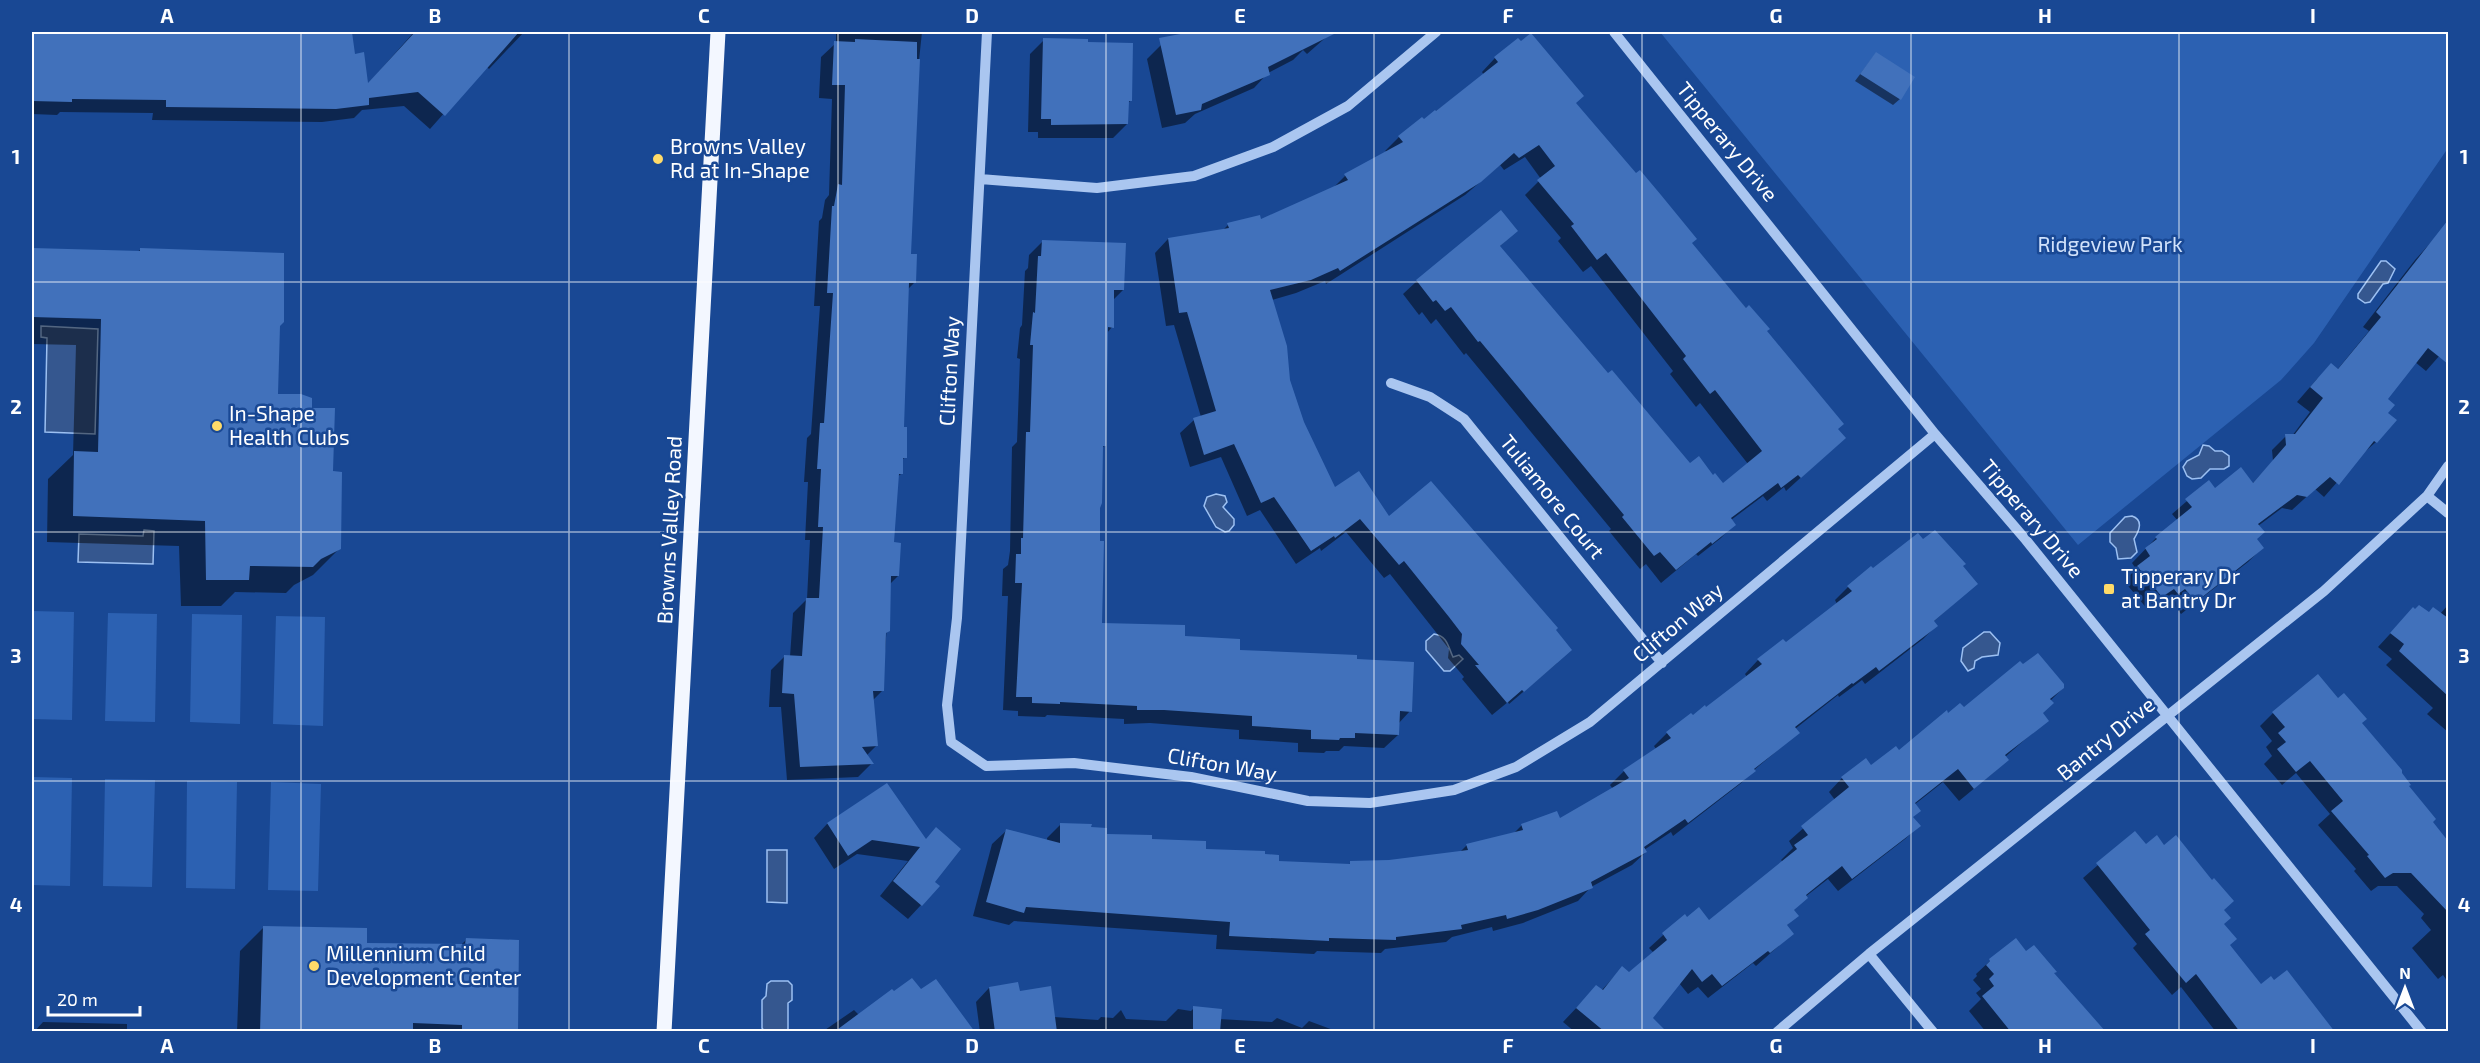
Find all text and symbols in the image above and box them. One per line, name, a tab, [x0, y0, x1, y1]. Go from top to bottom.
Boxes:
text: A	[160, 3, 174, 27]
text: B	[429, 3, 441, 27]
text: C	[698, 3, 710, 27]
text: D	[965, 3, 979, 27]
text: E	[1234, 3, 1246, 27]
text: F	[1502, 3, 1514, 27]
text: G	[1770, 3, 1782, 27]
text: H	[2038, 3, 2052, 27]
text: I	[2310, 3, 2316, 27]
street label: Tipperary Drive	[1672, 76, 1784, 206]
place label: Browns Valley Rd at In-Shape	[670, 133, 810, 182]
text: 1	[12, 144, 20, 168]
text: 1	[2460, 144, 2468, 168]
marker: Browns Valley Rd at In-Shape	[651, 152, 665, 166]
park label: Ridgeview Park	[2037, 231, 2183, 256]
street label: Clifton Way	[933, 315, 964, 427]
text: 2	[10, 394, 22, 418]
text: 2	[2458, 394, 2470, 418]
place label: In-Shape Health Clubs	[229, 400, 350, 449]
marker: In-Shape Health Clubs	[210, 419, 224, 433]
street label: Tuliamore Court	[1496, 429, 1611, 563]
street label: Browns Valley Road	[651, 435, 686, 625]
street label: Tipperary Drive	[1976, 454, 2090, 582]
place label: Tipperary Dr at Bantry Dr	[2121, 563, 2241, 612]
street label: Clifton Way	[1627, 577, 1727, 667]
marker: Tipperary Dr at Bantry Dr	[2102, 582, 2116, 596]
text: 3	[10, 643, 22, 667]
text: 3	[2458, 643, 2470, 667]
street label: Bantry Drive	[2051, 691, 2159, 785]
street label: Clifton Way	[1166, 742, 1279, 785]
text: 4	[10, 892, 23, 916]
text: 4	[2458, 892, 2471, 916]
place label: Millennium Child Development Center	[326, 940, 522, 989]
north arrow	[2375, 958, 2435, 1018]
marker: Millennium Child Development Center	[307, 959, 321, 973]
text: N	[2399, 963, 2411, 982]
scale bar	[48, 979, 140, 1017]
text: 20 m	[57, 988, 98, 1010]
text: A	[160, 1033, 174, 1057]
text: B	[429, 1033, 441, 1057]
text: C	[698, 1033, 710, 1057]
text: D	[965, 1033, 979, 1057]
text: E	[1234, 1033, 1246, 1057]
text: F	[1502, 1033, 1514, 1057]
text: G	[1770, 1033, 1782, 1057]
text: H	[2038, 1033, 2052, 1057]
text: I	[2310, 1033, 2316, 1057]

